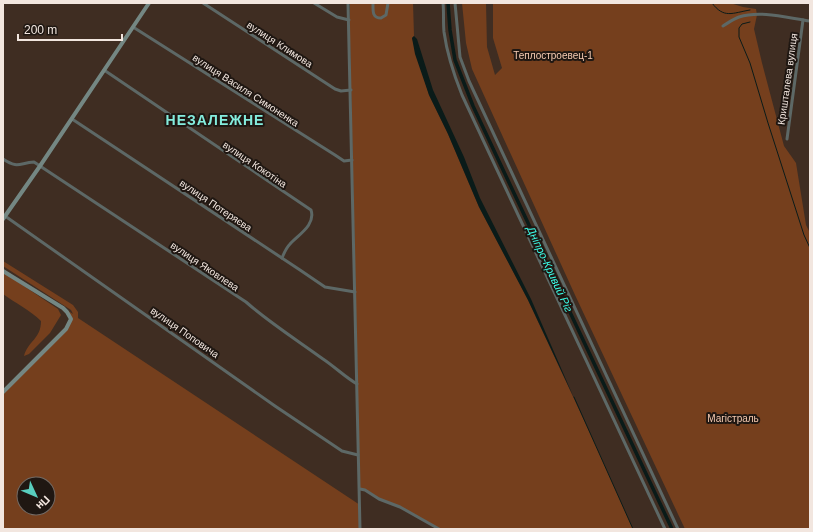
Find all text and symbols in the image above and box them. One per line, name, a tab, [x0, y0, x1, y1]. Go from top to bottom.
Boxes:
scale bar	[18, 16, 122, 42]
street label: вулиця Климова	[245, 19, 315, 70]
text: 200 m	[24, 23, 57, 37]
street label: Кришталева вулиця	[776, 33, 799, 126]
park label: Теплостроевец-1	[513, 50, 593, 61]
street label: вулиця Василя Симоненка	[191, 52, 301, 129]
district label: НЕЗАЛЕЖНЕ	[166, 112, 264, 128]
street label: вулиця Кокотіна	[221, 139, 289, 190]
street label: вулиця Потеряєва	[178, 177, 254, 234]
water label: Дніпро-Кривий Ріг	[524, 222, 575, 314]
street label: вулиця Яковлева	[169, 240, 241, 294]
street label: вулиця Поповича	[149, 305, 221, 360]
park label: Магістраль	[707, 413, 759, 424]
north arrow	[16, 476, 56, 516]
text: Пн	[34, 494, 53, 512]

